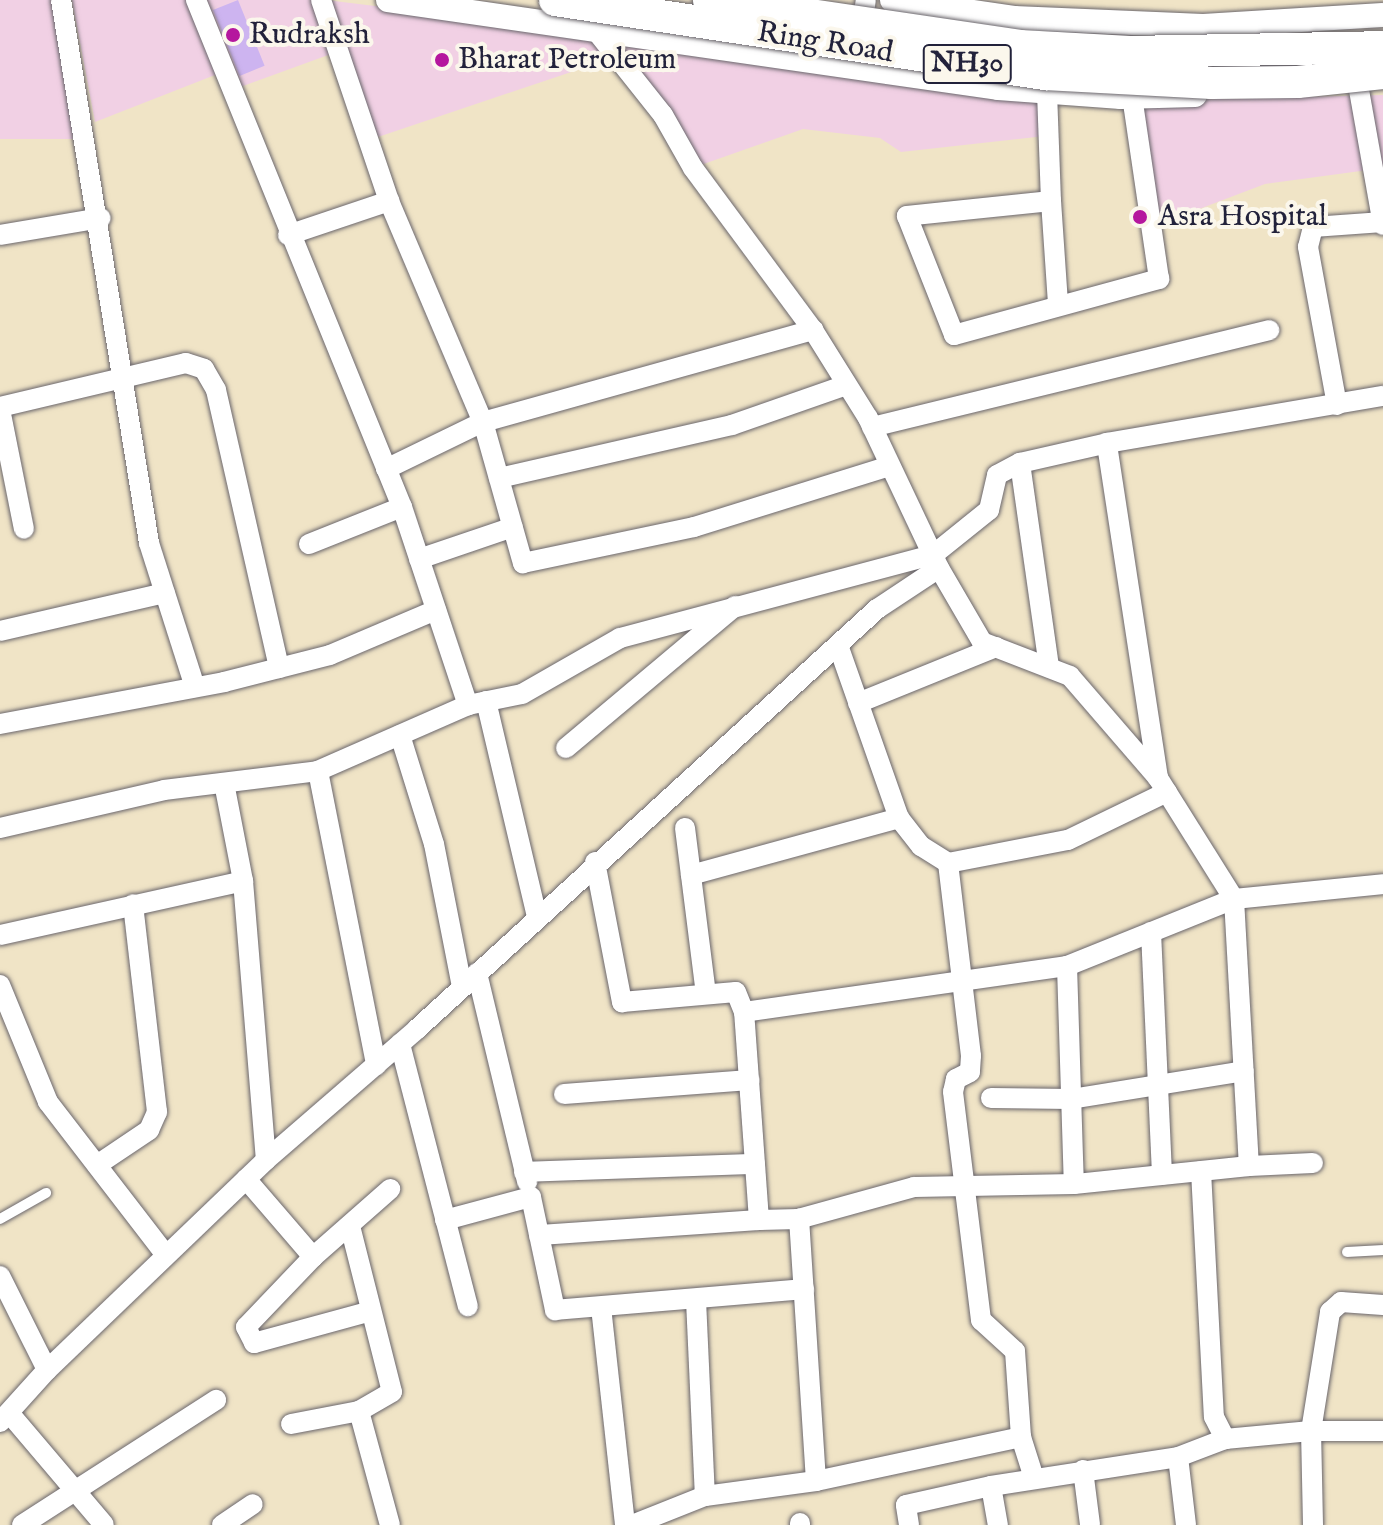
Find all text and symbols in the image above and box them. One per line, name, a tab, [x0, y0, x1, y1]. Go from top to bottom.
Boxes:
street label: Ring Road	[754, 14, 896, 72]
place label: Rudraksh	[249, 17, 370, 53]
marker: Rudraksh	[224, 26, 242, 44]
road number: NH30	[921, 40, 1013, 88]
place label: Bharat Petroleum	[458, 42, 676, 78]
marker: Bharat Petroleum	[433, 51, 451, 69]
place label: Asra Hospital	[1158, 199, 1327, 235]
marker: Asra Hospital	[1129, 206, 1151, 228]

